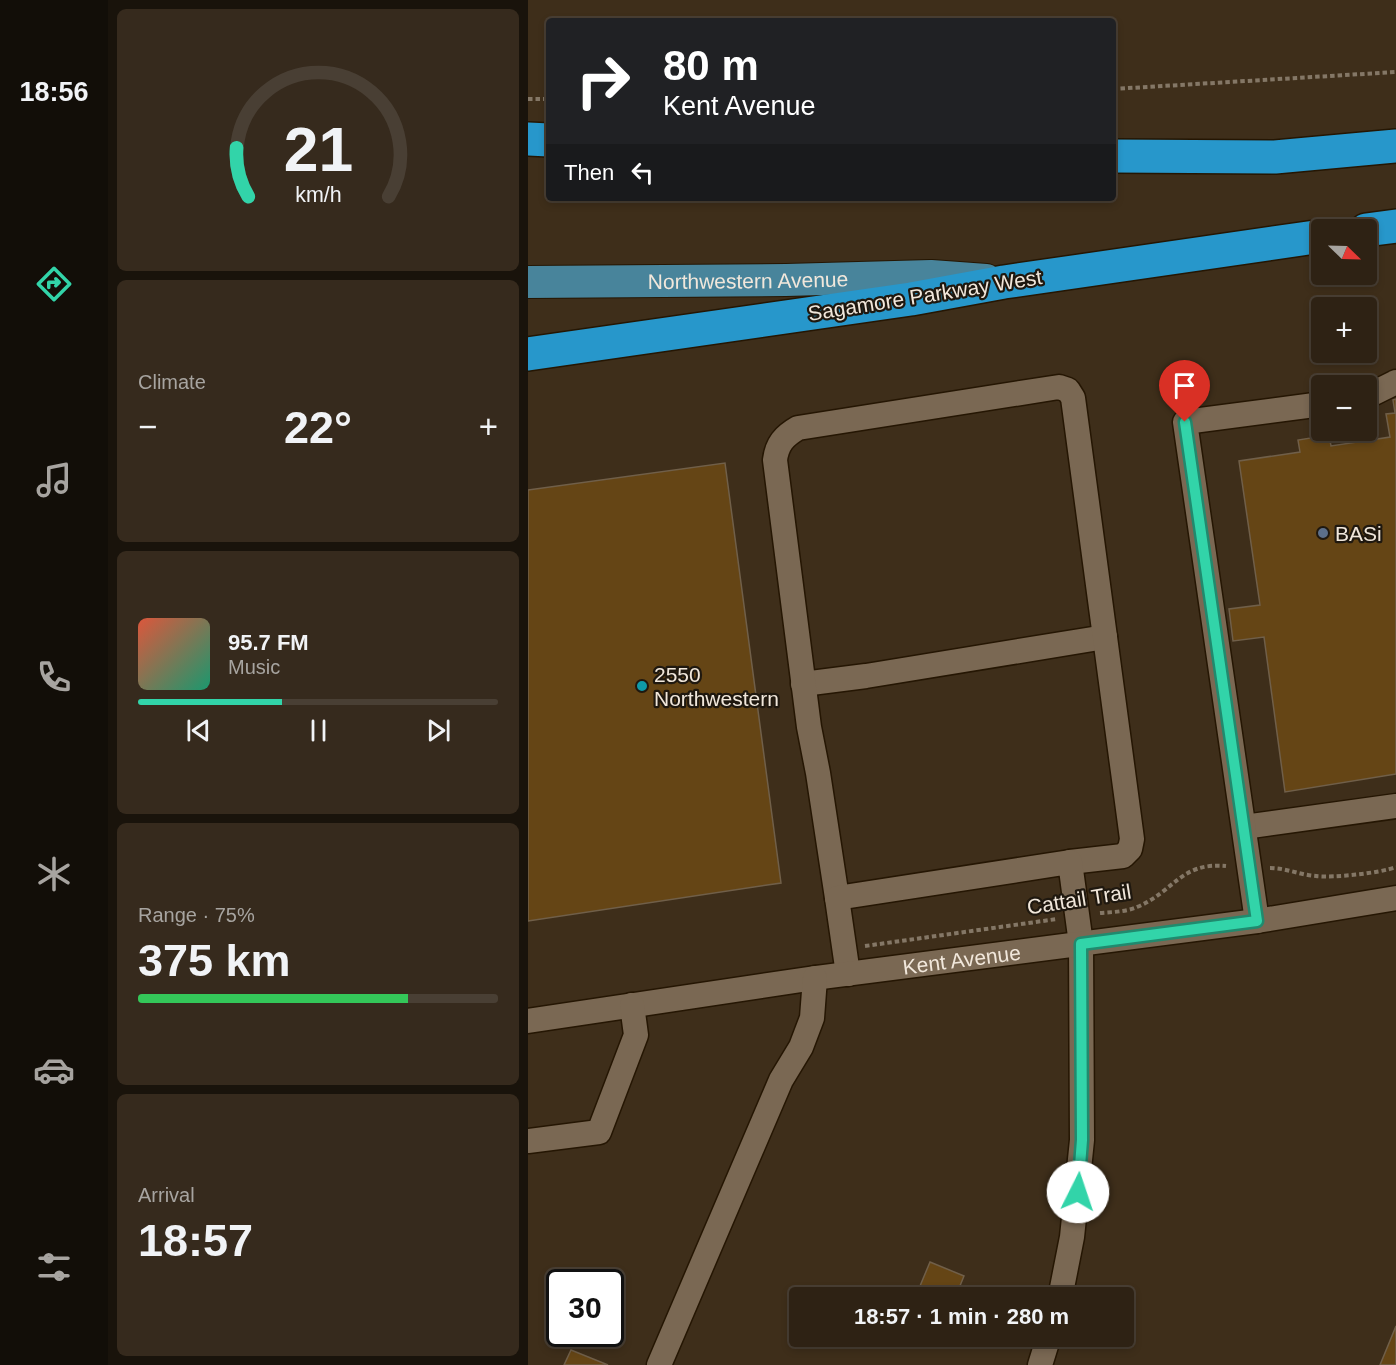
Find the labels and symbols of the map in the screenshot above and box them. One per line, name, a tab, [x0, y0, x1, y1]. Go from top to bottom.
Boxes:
north arrow	[1311, 219, 1377, 285]
street label: Sagamore Parkway West	[806, 265, 1044, 325]
street label: Northwestern Avenue	[648, 267, 849, 293]
pin	[1159, 360, 1210, 422]
place label: BASi	[1335, 522, 1382, 545]
marker: BASi	[1316, 526, 1330, 540]
place label: 2550 Northwestern	[654, 663, 779, 710]
marker: 2550 Northwestern	[635, 679, 649, 693]
street label: Cattail Trail	[1025, 879, 1133, 919]
street label: Kent Avenue	[901, 940, 1022, 978]
position arrow	[1046, 1160, 1110, 1224]
speed limit sign: 30	[546, 1269, 624, 1347]

